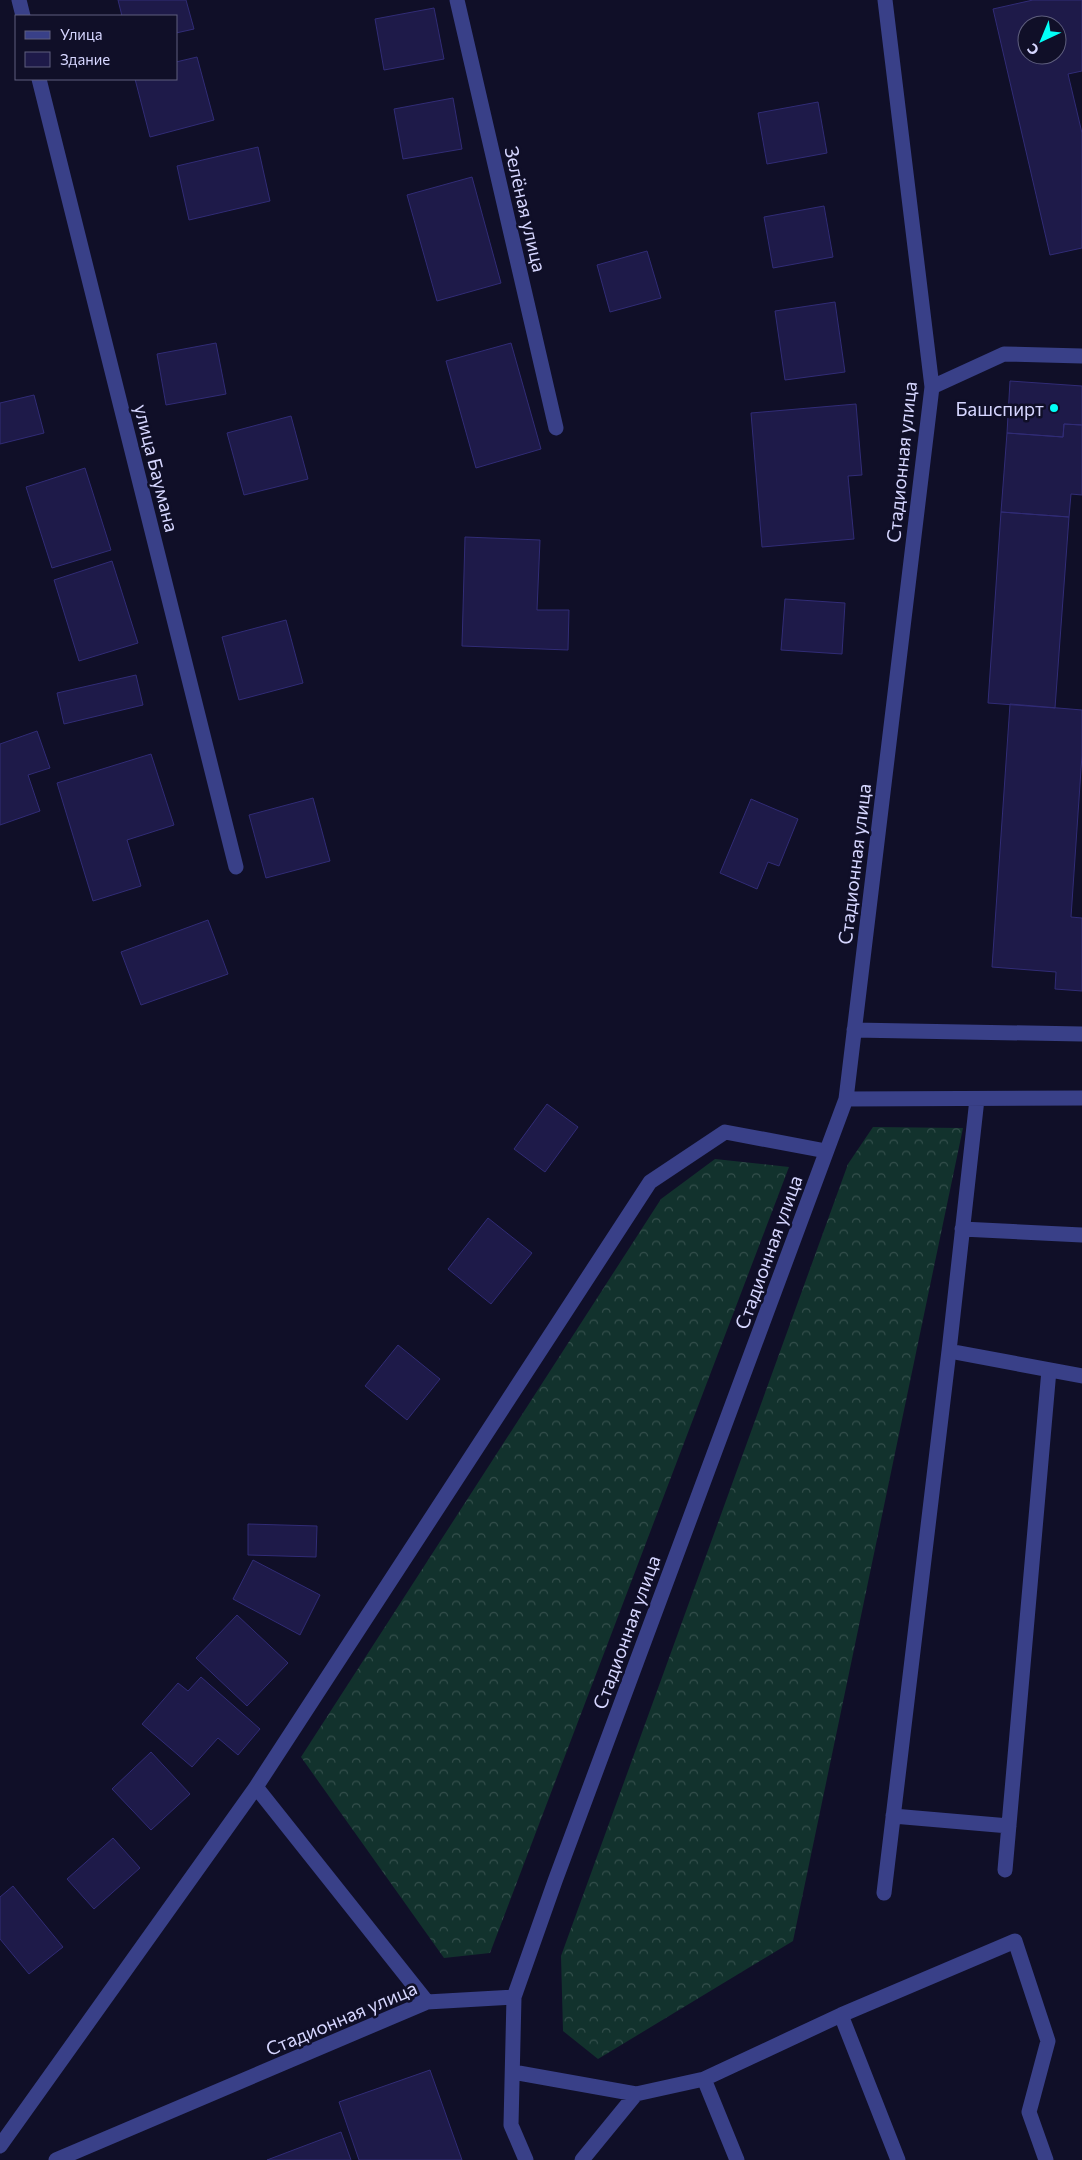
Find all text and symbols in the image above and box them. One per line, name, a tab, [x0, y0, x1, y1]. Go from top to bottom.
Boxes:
legend	[15, 15, 178, 80]
north arrow	[1017, 15, 1067, 65]
text: Улица	[60, 25, 102, 43]
text: С	[1023, 40, 1042, 59]
text: Здание	[60, 50, 110, 68]
street label: Зелёная улица	[500, 144, 552, 274]
street label: Стадионная улица	[881, 380, 921, 544]
place label: Башспирт	[955, 397, 1044, 420]
street label: улица Баумана	[130, 402, 184, 534]
marker: Башспирт	[1048, 402, 1060, 414]
street label: Стадионная улица	[833, 782, 875, 946]
street label: Стадионная улица	[729, 1172, 807, 1332]
street label: Стадионная улица	[587, 1552, 665, 1712]
street label: Стадионная улица	[262, 1976, 420, 2060]

